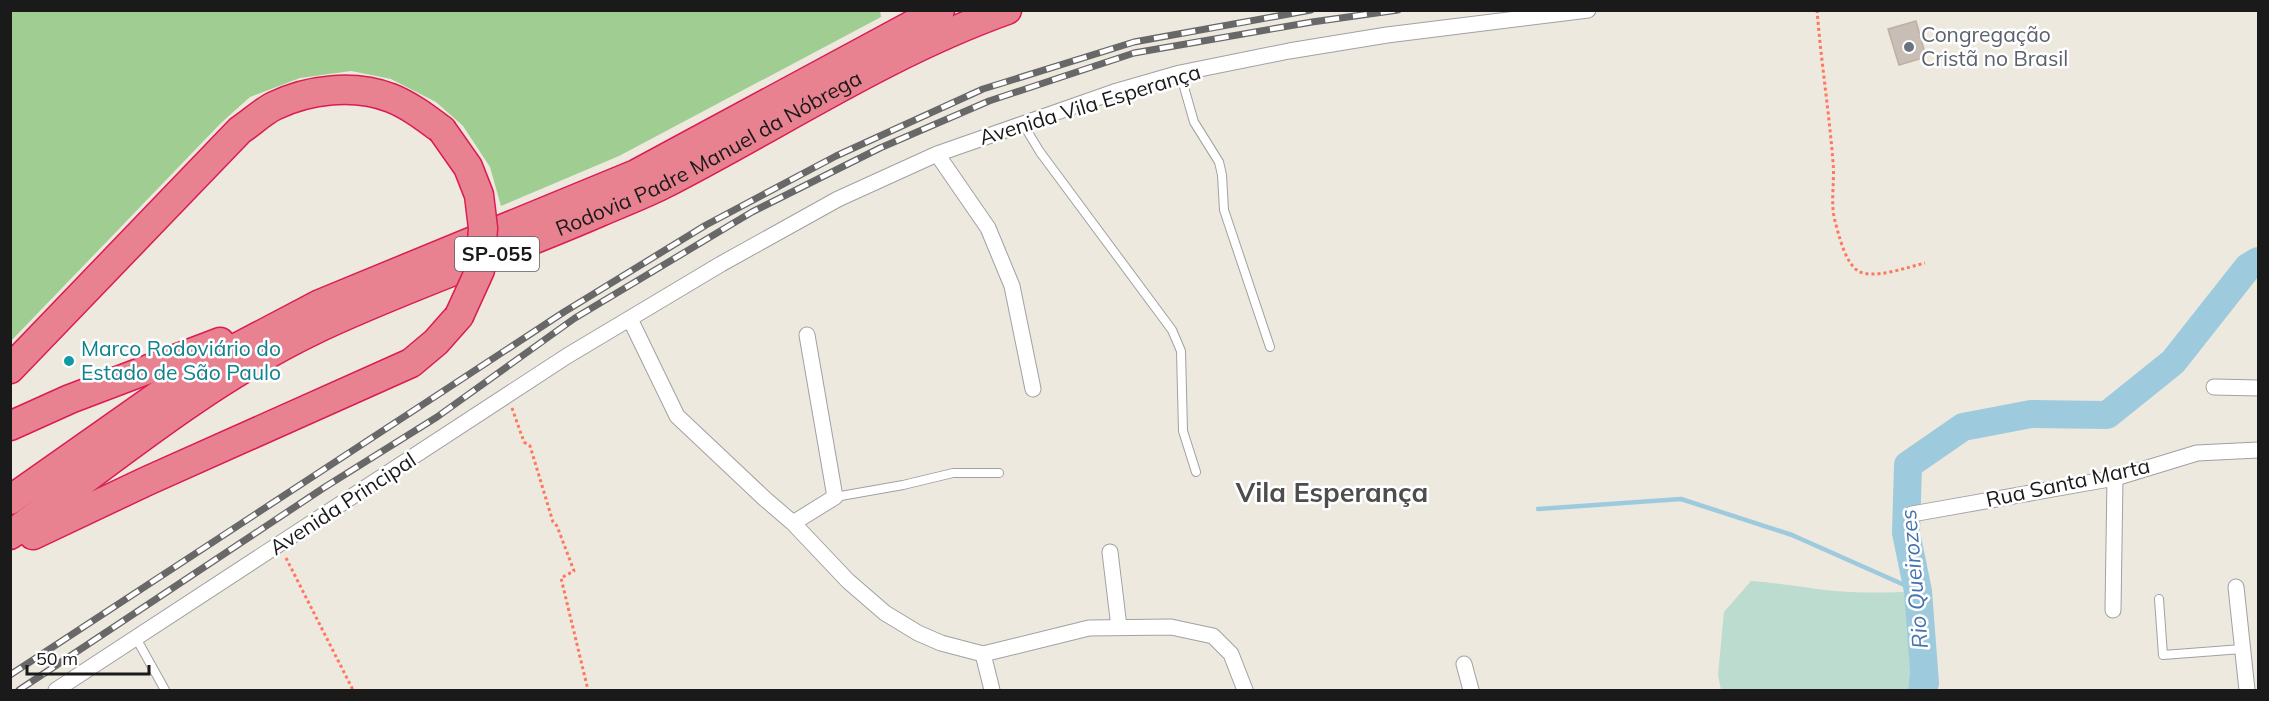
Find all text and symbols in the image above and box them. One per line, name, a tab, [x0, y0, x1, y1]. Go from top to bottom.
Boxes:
place label: Congregação Cristã no Brasil	[1921, 21, 2068, 71]
marker: Congregação Cristã no Brasil	[1902, 40, 1916, 54]
street label: Avenida Vila Esperança	[976, 58, 1203, 150]
street label: Rodovia Padre Manuel da Nóbrega	[552, 64, 866, 241]
road number: SP-055	[455, 237, 539, 271]
place label: Marco Rodoviário do Estado de São Paulo	[81, 335, 281, 385]
marker: Marco Rodoviário do Estado de São Paulo	[62, 354, 76, 368]
street label: Avenida Principal	[264, 446, 421, 560]
street label: Rua Santa Marta	[1983, 452, 2152, 512]
district label: Vila Esperança	[1235, 475, 1428, 509]
water label: Rio Queirozes	[1894, 508, 1934, 650]
scale bar	[27, 638, 148, 676]
text: 50 m	[36, 647, 78, 670]

